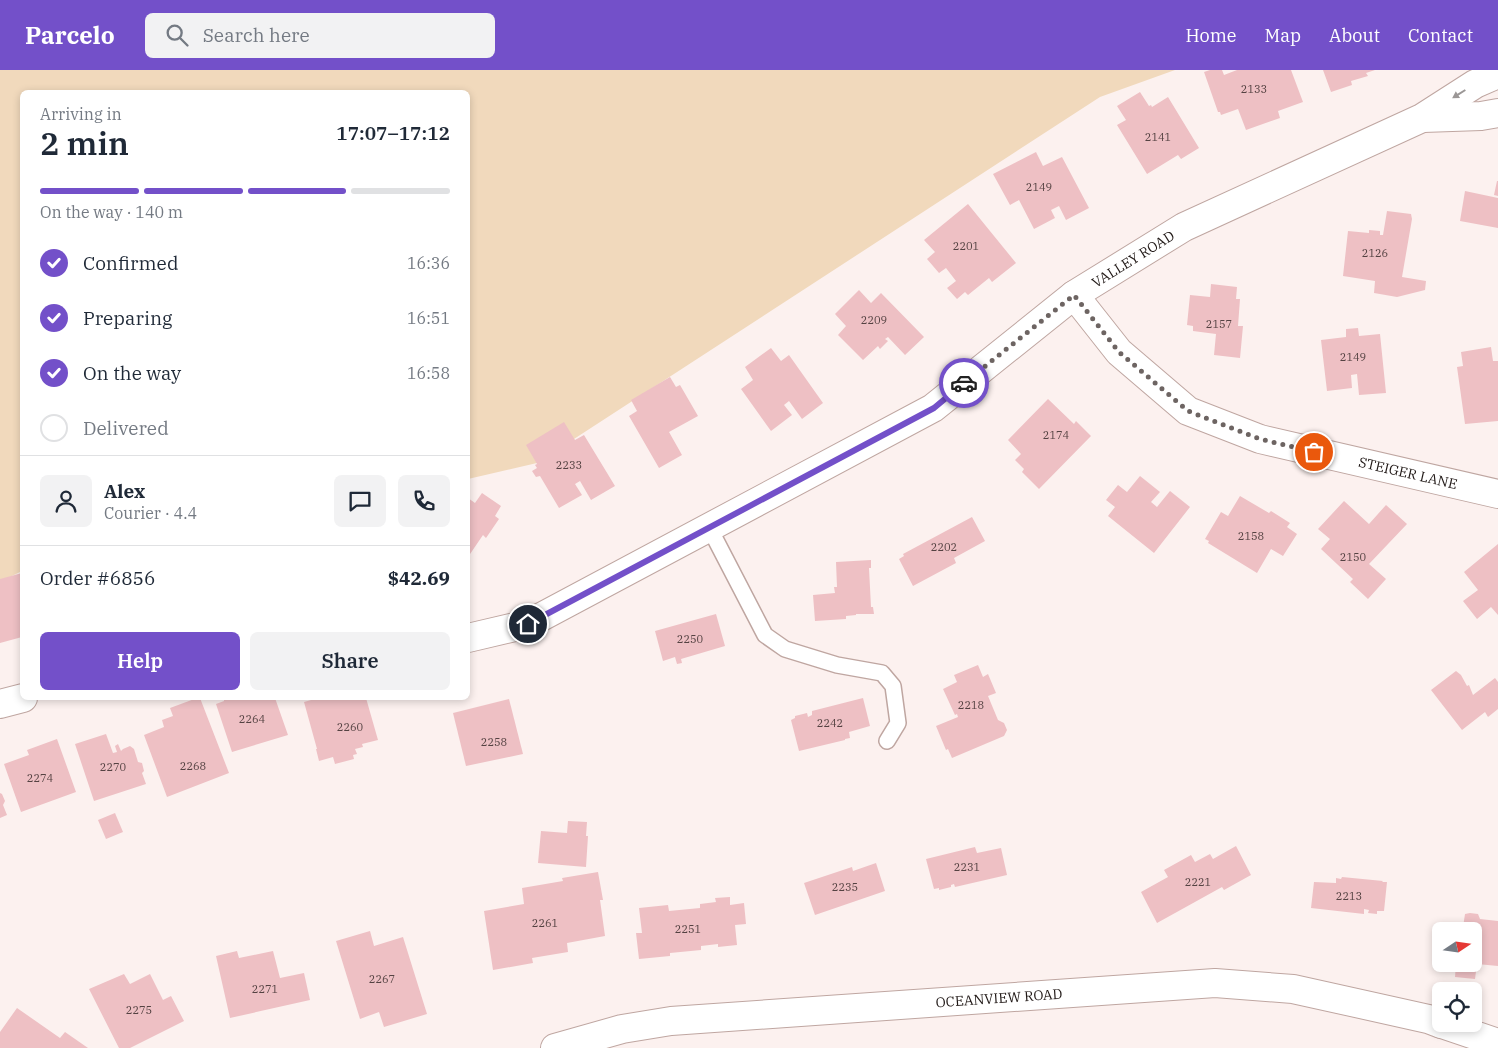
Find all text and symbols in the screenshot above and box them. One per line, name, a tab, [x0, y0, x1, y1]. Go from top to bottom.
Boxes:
search box	[145, 13, 495, 58]
text: Parcelo	[25, 19, 115, 51]
icon: search	[163, 21, 191, 49]
text: Search here	[203, 23, 310, 47]
text: Home	[1185, 24, 1237, 47]
text: Map	[1265, 24, 1301, 47]
text: About	[1329, 24, 1380, 47]
text: Contact	[1408, 24, 1473, 47]
house number: 2133	[1241, 82, 1267, 96]
one-way arrow	[1452, 90, 1466, 99]
text: Arriving in	[40, 104, 122, 124]
text: 17:07–17:12	[336, 121, 450, 145]
text: 2 min	[40, 122, 129, 164]
house number: 2141	[1145, 130, 1171, 144]
house number: 2149	[1026, 180, 1052, 194]
text: On the way · 140 m	[40, 202, 183, 222]
street label: VALLEY ROAD	[1088, 226, 1178, 292]
house number: 2201	[953, 239, 979, 253]
house number: 2126	[1362, 246, 1388, 260]
icon: check	[40, 249, 68, 277]
text: Confirmed	[83, 251, 178, 275]
text: 16:36	[407, 253, 450, 273]
icon: check	[40, 304, 68, 332]
text: Preparing	[83, 306, 172, 330]
text: 16:51	[407, 308, 450, 328]
house number: 2209	[861, 313, 887, 327]
house number: 2157	[1206, 317, 1232, 331]
house number: 2149	[1340, 350, 1366, 364]
courier	[939, 358, 989, 408]
icon: check	[40, 359, 68, 387]
text: On the way	[83, 361, 181, 385]
text: 16:58	[407, 363, 450, 383]
icon: car	[950, 369, 978, 397]
text: Delivered	[83, 416, 169, 440]
house number: 2174	[1043, 428, 1070, 442]
pin	[1293, 431, 1335, 473]
icon: bag	[1300, 438, 1328, 466]
street label: STEIGER LANE	[1357, 453, 1459, 493]
house number: 2233	[556, 458, 582, 472]
button: person	[40, 475, 92, 527]
button: chat	[334, 475, 386, 527]
button: phone	[398, 475, 450, 527]
text: Alex	[104, 479, 145, 503]
text: Courier · 4.4	[104, 503, 197, 523]
house number: 2158	[1238, 529, 1264, 543]
house number: 2202	[931, 540, 957, 554]
house number: 2150	[1340, 550, 1367, 564]
text: Order #6856	[40, 566, 155, 590]
text: $42.69	[388, 566, 450, 590]
pin	[507, 603, 549, 645]
icon: home	[514, 610, 542, 638]
button: Help	[40, 632, 240, 690]
button: Share	[250, 632, 450, 690]
house number: 2250	[677, 632, 704, 646]
house number: 2218	[958, 698, 984, 712]
house number: 2264	[239, 712, 266, 726]
house number: 2242	[817, 716, 843, 730]
house number: 2260	[337, 720, 364, 734]
house number: 2258	[481, 735, 507, 749]
house number: 2268	[180, 759, 206, 773]
house number: 2270	[100, 760, 127, 774]
house number: 2274	[27, 771, 54, 785]
house number: 2231	[954, 860, 980, 874]
house number: 2221	[1185, 875, 1211, 889]
house number: 2235	[832, 880, 858, 894]
house number: 2213	[1336, 889, 1362, 903]
house number: 2261	[532, 916, 558, 930]
house number: 2251	[675, 922, 701, 936]
north arrow	[1432, 922, 1482, 972]
map controls	[1432, 922, 1482, 1032]
house number: 2267	[369, 972, 395, 986]
house number: 2271	[252, 982, 278, 996]
button: locate	[1432, 982, 1482, 1032]
street label: OCEANVIEW ROAD	[935, 985, 1063, 1011]
house number: 2275	[126, 1003, 152, 1017]

